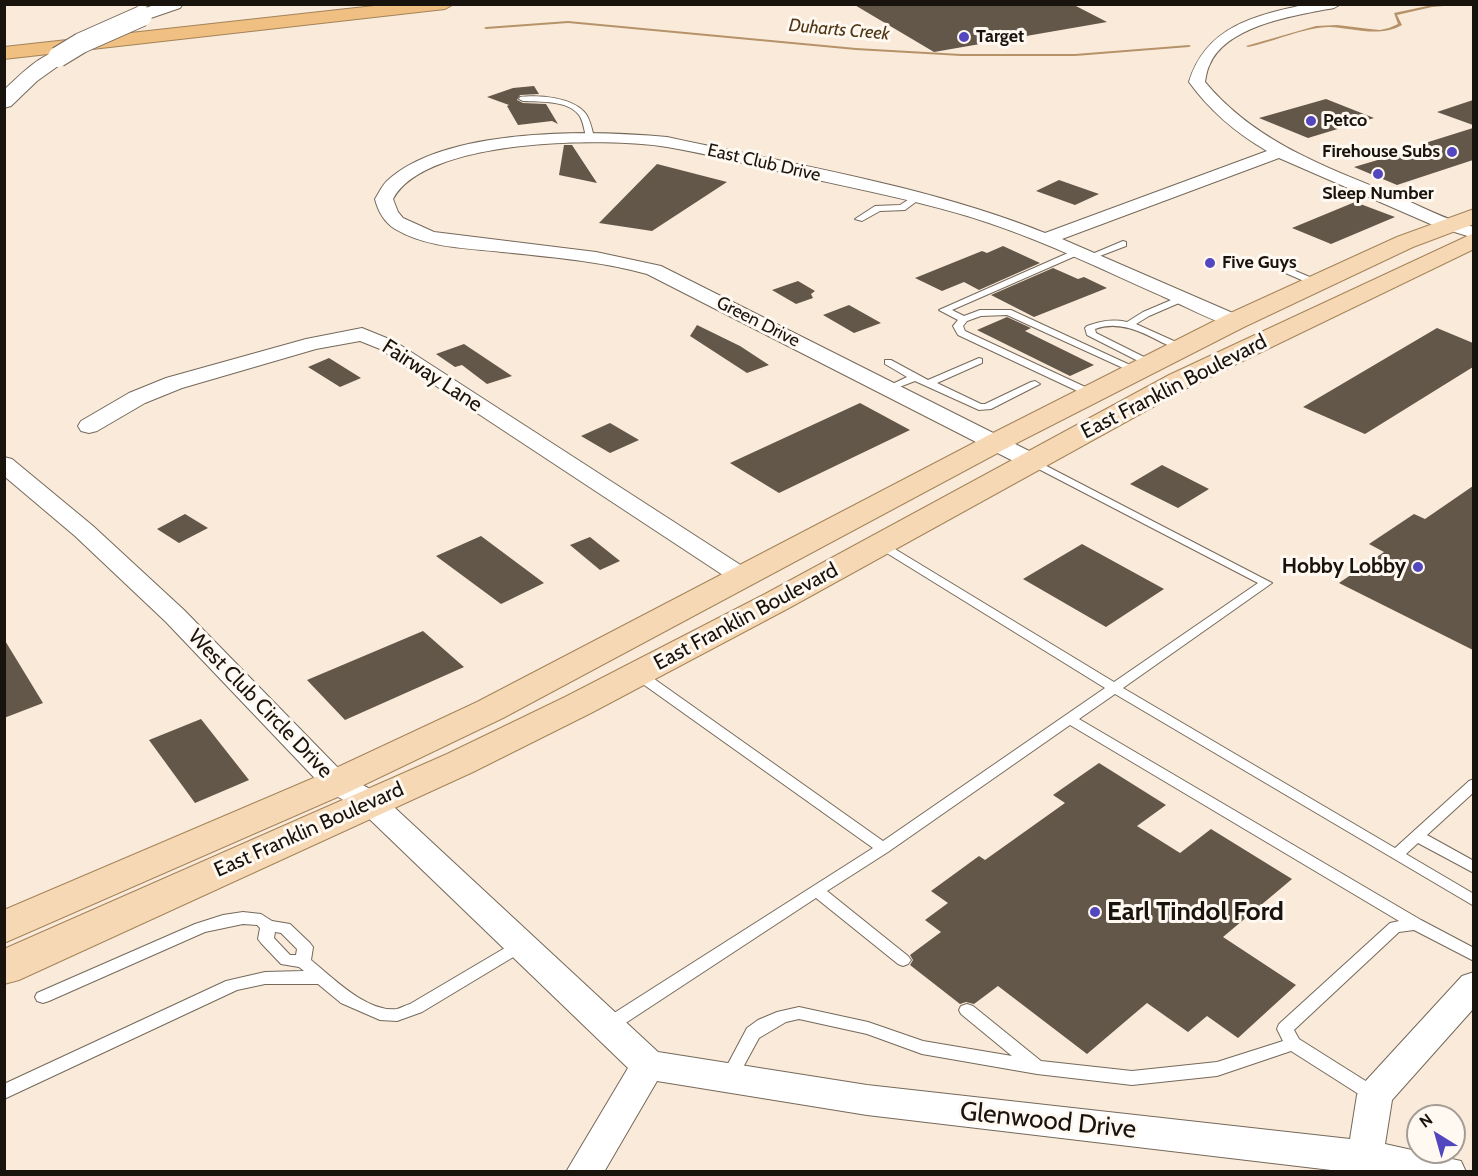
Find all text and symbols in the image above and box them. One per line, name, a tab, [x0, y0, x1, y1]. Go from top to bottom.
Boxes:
water label: Duharts Creek	[788, 15, 890, 45]
place label: Target	[976, 26, 1024, 48]
marker: Target	[957, 30, 971, 44]
place label: Petco	[1323, 110, 1367, 132]
marker: Petco	[1304, 114, 1318, 128]
street label: East Club Drive	[705, 140, 823, 186]
place label: Firehouse Subs	[1322, 141, 1440, 163]
marker: Firehouse Subs	[1445, 145, 1459, 159]
marker: Sleep Number	[1371, 167, 1385, 181]
place label: Sleep Number	[1322, 183, 1434, 205]
place label: Five Guys	[1222, 252, 1297, 274]
marker: Five Guys	[1203, 256, 1217, 270]
street label: Green Drive	[713, 292, 803, 352]
street label: East Franklin Boulevard	[1077, 329, 1271, 445]
street label: Fairway Lane	[377, 334, 487, 418]
place label: Hobby Lobby	[1282, 554, 1406, 580]
street label: East Franklin Boulevard	[650, 558, 842, 676]
marker: Hobby Lobby	[1411, 560, 1425, 574]
street label: West Club Circle Drive	[183, 624, 337, 784]
street label: East Franklin Boulevard	[210, 777, 408, 883]
place label: Earl Tindol Ford	[1107, 896, 1284, 928]
marker: Earl Tindol Ford	[1088, 905, 1102, 919]
street label: Glenwood Drive	[958, 1096, 1138, 1146]
north arrow	[1406, 1104, 1466, 1164]
text: N	[1416, 1110, 1436, 1132]

